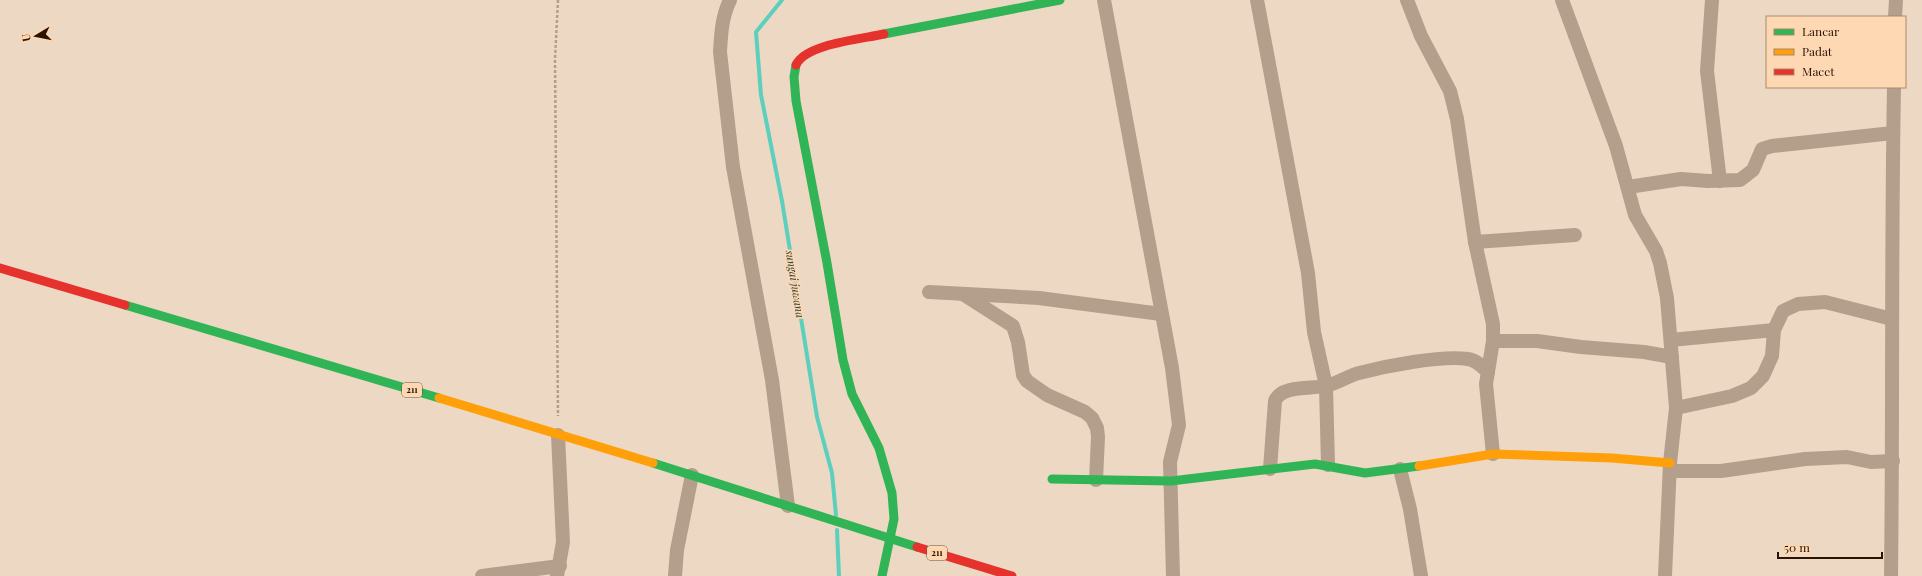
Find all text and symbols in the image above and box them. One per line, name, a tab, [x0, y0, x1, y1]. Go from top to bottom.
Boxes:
north arrow	[16, 16, 56, 56]
legend	[1766, 16, 1906, 88]
text: Lancar	[1802, 23, 1840, 39]
text: U	[18, 32, 34, 43]
text: Padat	[1802, 43, 1833, 59]
text: Macet	[1802, 63, 1835, 79]
water label: sungai juwana	[783, 248, 808, 319]
road number: 211	[402, 383, 422, 397]
scale bar	[1778, 534, 1882, 560]
text: 50 m	[1784, 539, 1810, 555]
road number: 211	[927, 546, 947, 560]

